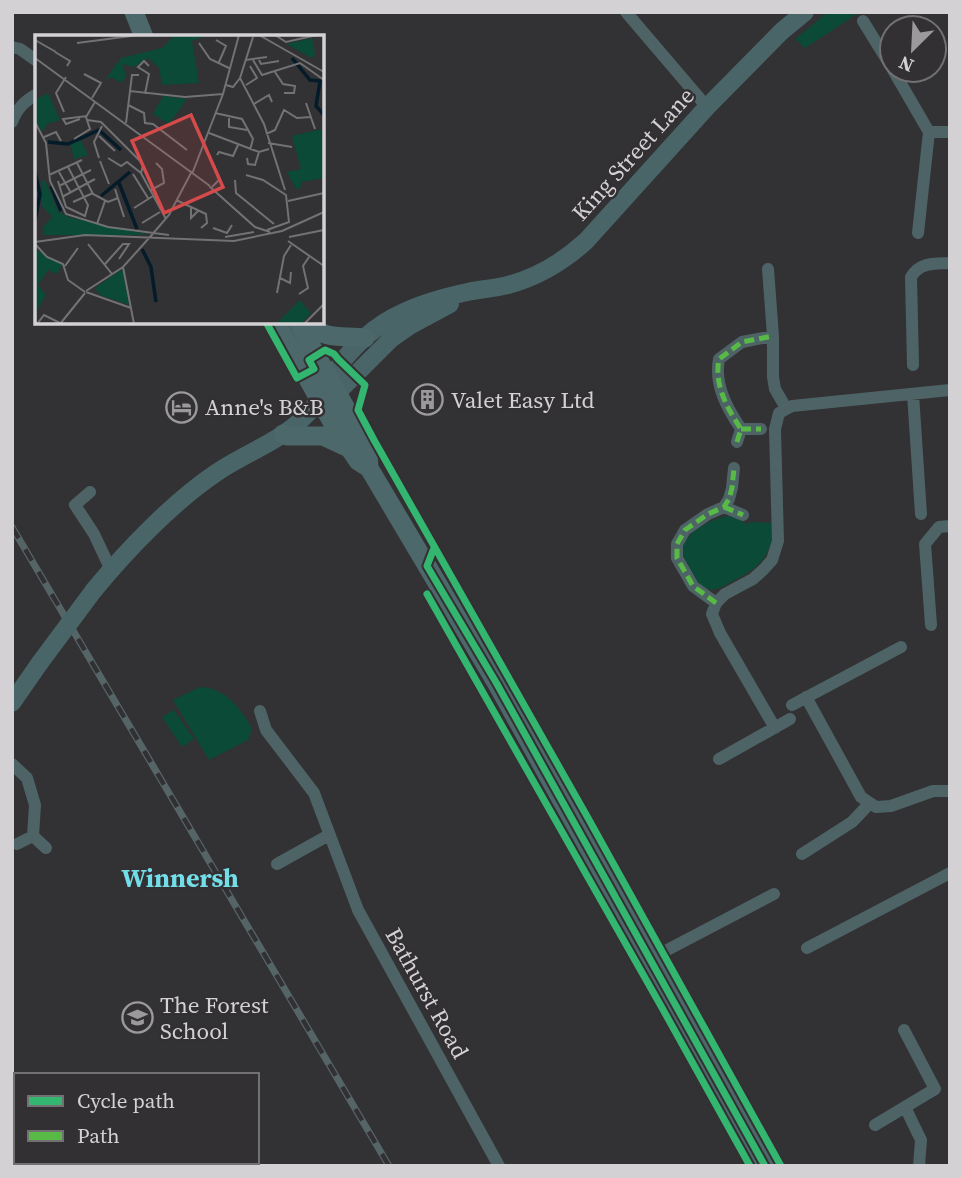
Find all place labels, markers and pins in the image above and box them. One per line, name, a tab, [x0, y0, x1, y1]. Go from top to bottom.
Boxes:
building icon: Valet Easy Ltd	[411, 383, 445, 417]
place label: Valet Easy Ltd	[451, 384, 594, 416]
hotel icon: Anne's B&B	[165, 390, 199, 424]
place label: Anne's B&B	[205, 391, 324, 423]
place label: The Forest School	[160, 989, 269, 1047]
school or university icon: The Forest School	[120, 1001, 154, 1035]

